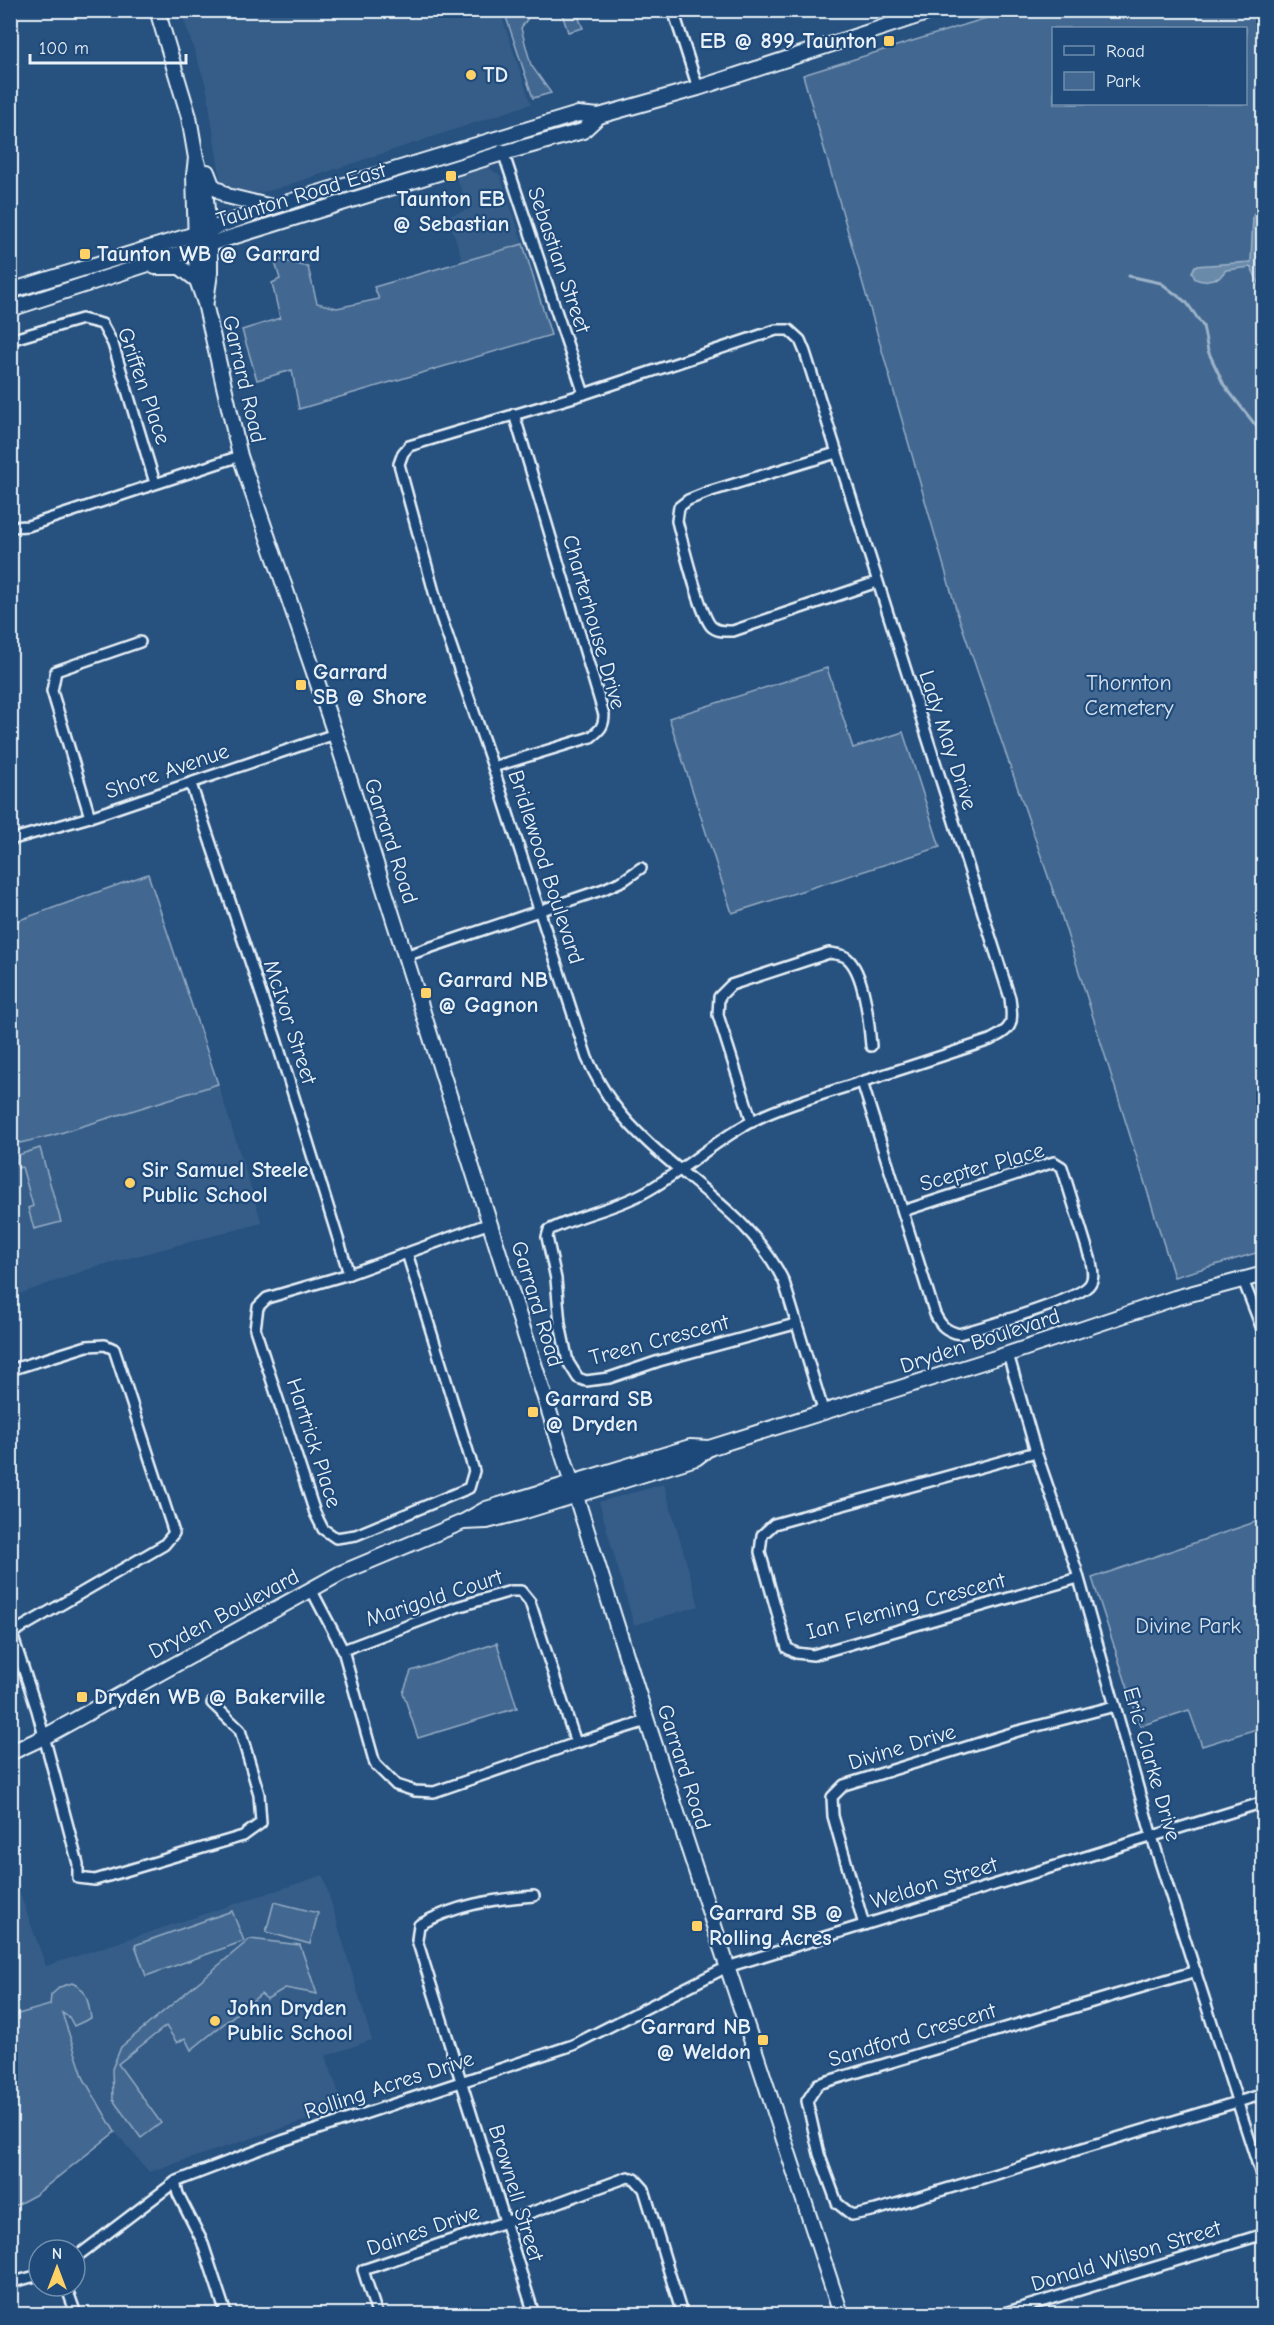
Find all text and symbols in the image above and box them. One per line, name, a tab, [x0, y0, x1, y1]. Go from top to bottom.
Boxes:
scale bar	[30, 27, 186, 65]
legend	[1052, 27, 1247, 105]
place label: EB @ 899 Taunton	[700, 28, 877, 54]
marker: EB @ 899 Taunton	[882, 34, 896, 48]
text: 100 m	[39, 38, 89, 59]
text: Road	[1106, 41, 1145, 62]
place label: TD	[483, 62, 508, 88]
marker: TD	[464, 68, 478, 82]
text: Park	[1106, 71, 1141, 92]
street label: Taunton Road East	[213, 157, 390, 233]
marker: Taunton EB @ Sebastian	[444, 169, 458, 183]
street label: Sebastian Street	[522, 184, 596, 337]
place label: Taunton EB @ Sebastian	[392, 186, 510, 237]
place label: Taunton WB @ Garrard	[97, 241, 320, 267]
marker: Taunton WB @ Garrard	[78, 247, 92, 261]
street label: Garrard Road	[217, 313, 271, 445]
street label: Griffen Place	[112, 324, 176, 448]
street label: Charterhouse Drive	[557, 532, 631, 712]
place label: Garrard SB @ Shore	[313, 659, 427, 710]
street label: Lady May Drive	[913, 667, 983, 813]
park label: Thornton Cemetery	[1085, 670, 1174, 721]
marker: Garrard SB @ Shore	[294, 678, 308, 692]
street label: Shore Avenue	[102, 738, 232, 804]
street label: Bridlewood Boulevard	[502, 767, 590, 967]
street label: Garrard Road	[359, 775, 423, 907]
street label: McIvor Street	[258, 957, 323, 1088]
place label: Garrard NB @ Gagnon	[438, 967, 548, 1018]
marker: Garrard NB @ Gagnon	[419, 986, 433, 1000]
street label: Scepter Place	[917, 1137, 1047, 1197]
place label: Sir Samuel Steele Public School	[142, 1157, 308, 1208]
marker: Sir Samuel Steele Public School	[123, 1176, 137, 1190]
street label: Garrard Road	[506, 1238, 568, 1370]
street label: Dryden Boulevard	[897, 1303, 1063, 1379]
street label: Treen Crescent	[586, 1309, 732, 1371]
street label: Hartrick Place	[281, 1375, 347, 1511]
place label: Garrard SB @ Dryden	[545, 1386, 653, 1437]
marker: Garrard SB @ Dryden	[526, 1405, 540, 1419]
street label: Dryden Boulevard	[144, 1563, 304, 1665]
street label: Marigold Court	[362, 1563, 506, 1632]
street label: Ian Fleming Crescent	[804, 1567, 1009, 1645]
park label: Divine Park	[1135, 1613, 1241, 1639]
place label: Dryden WB @ Bakerville	[94, 1684, 326, 1710]
street label: Eric Clarke Drive	[1118, 1684, 1186, 1844]
marker: Dryden WB @ Bakerville	[75, 1690, 89, 1704]
street label: Garrard Road	[652, 1701, 716, 1833]
street label: Divine Drive	[845, 1718, 959, 1776]
street label: Weldon Street	[867, 1851, 1001, 1915]
place label: Garrard SB @ Rolling Acres	[709, 1900, 843, 1951]
marker: Garrard SB @ Rolling Acres	[690, 1919, 704, 1933]
place label: John Dryden Public School	[227, 1995, 353, 2046]
street label: Sandford Crescent	[825, 1997, 1000, 2073]
marker: John Dryden Public School	[208, 2014, 222, 2028]
place label: Garrard NB @ Weldon	[641, 2014, 751, 2065]
marker: Garrard NB @ Weldon	[756, 2033, 770, 2047]
street label: Rolling Acres Drive	[301, 2045, 477, 2125]
street label: Brownell Street	[483, 2121, 549, 2265]
street label: Daines Drive	[363, 2199, 483, 2261]
street label: Donald Wilson Street	[1028, 2215, 1225, 2297]
north arrow	[27, 2238, 87, 2298]
text: N	[52, 2245, 62, 2263]

